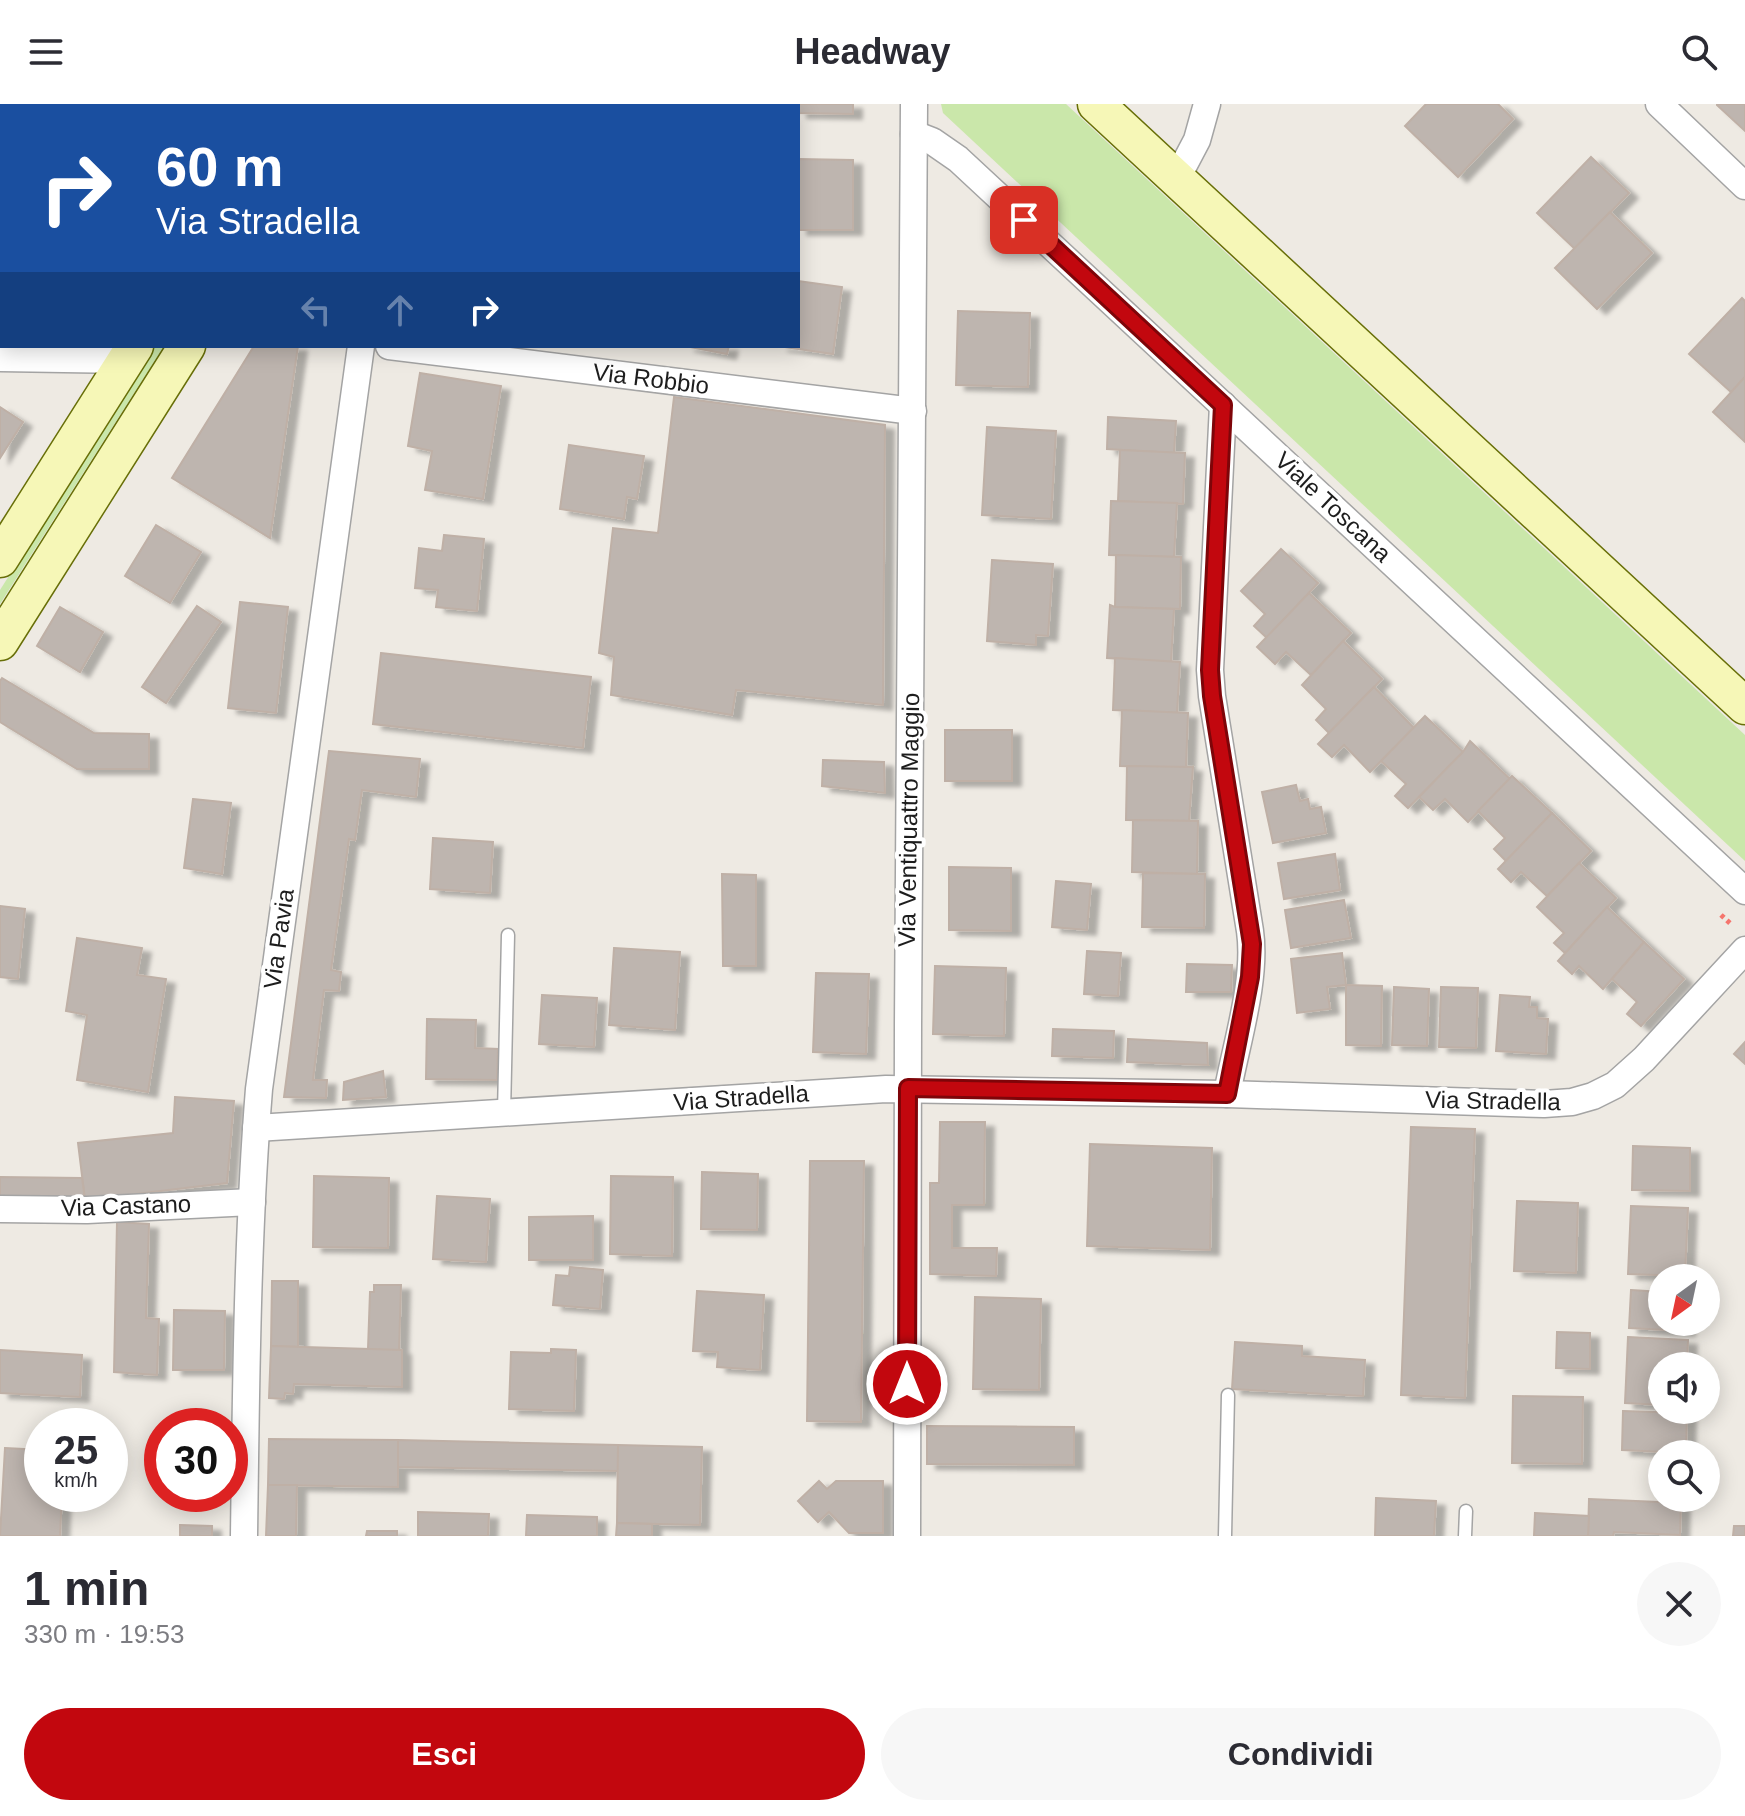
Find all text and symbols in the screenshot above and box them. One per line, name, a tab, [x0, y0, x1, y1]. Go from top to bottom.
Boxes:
icon: menu	[24, 30, 68, 74]
icon: search	[1677, 30, 1721, 74]
text: Headway	[794, 31, 951, 72]
text: 60 m	[156, 135, 284, 198]
icon: right	[24, 136, 128, 240]
pin	[990, 186, 1058, 254]
icon: arrive	[1002, 198, 1046, 242]
text: Via Stradella	[156, 201, 359, 242]
icon: left	[294, 288, 338, 332]
icon: ahead	[378, 288, 422, 332]
icon: right	[462, 288, 506, 332]
street label: Via Robbio	[591, 358, 711, 399]
street label: Viale Toscana	[1270, 446, 1397, 568]
street label: Via Ventiquattro Maggio	[893, 693, 924, 947]
street label: Via Pavia	[258, 886, 299, 991]
street label: Via Stradella	[672, 1079, 810, 1116]
street label: Via Stradella	[1425, 1086, 1562, 1115]
street label: Via Castano	[60, 1190, 192, 1221]
north arrow	[1648, 1264, 1720, 1336]
map controls	[1648, 1264, 1720, 1512]
position arrow	[865, 1342, 949, 1426]
button: sound	[1648, 1352, 1720, 1424]
speed limit sign: 30	[144, 1408, 248, 1512]
text: 25	[54, 1428, 98, 1472]
button: search	[1648, 1440, 1720, 1512]
text: km/h	[54, 1469, 98, 1491]
text: 1 min	[24, 1562, 149, 1615]
button: close	[1637, 1562, 1721, 1646]
text: 330 m · 19:53	[24, 1619, 184, 1649]
button: Esci	[24, 1708, 865, 1800]
button: Condividi	[881, 1708, 1721, 1800]

